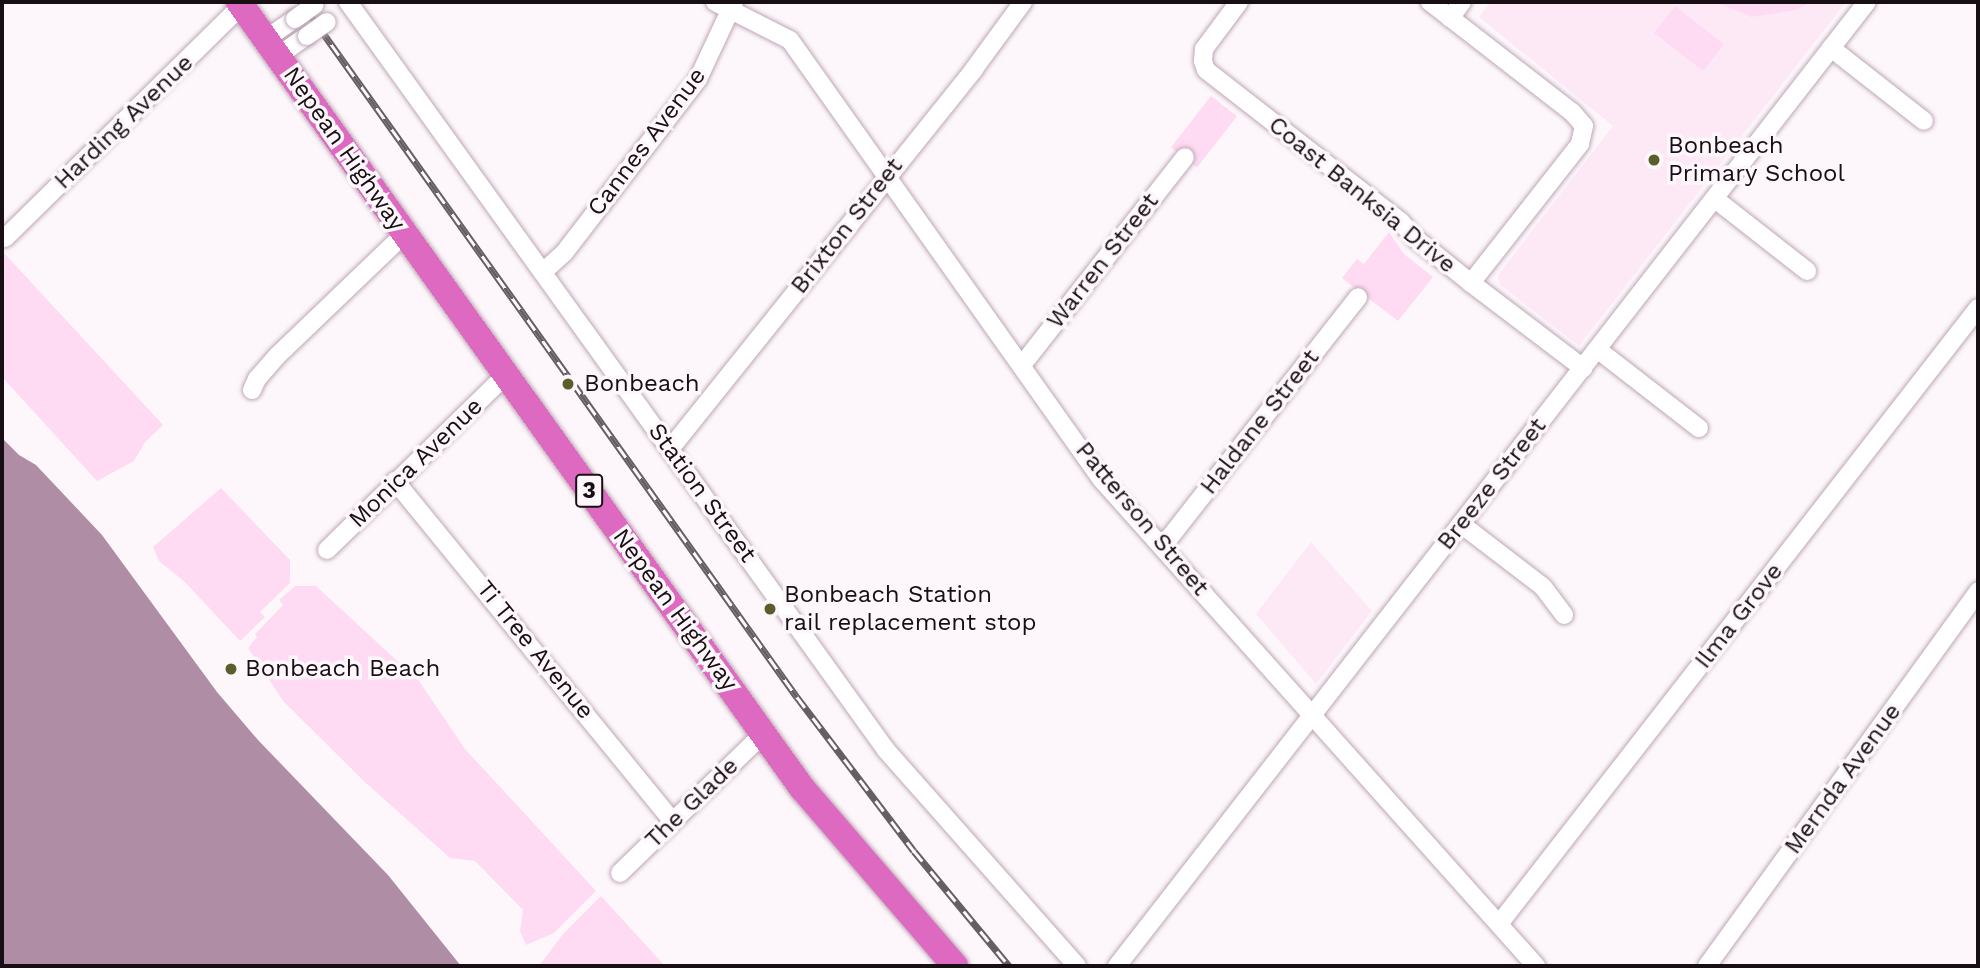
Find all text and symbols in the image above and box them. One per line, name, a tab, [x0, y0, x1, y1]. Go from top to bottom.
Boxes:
street label: Harding Avenue	[48, 48, 200, 196]
street label: Nepean Highway	[277, 62, 411, 236]
street label: Cannes Avenue	[582, 62, 712, 222]
street label: Coast Banksia Drive	[1262, 110, 1462, 280]
place label: Bonbeach Primary School	[1668, 132, 1845, 188]
street label: Brixton Street	[785, 152, 909, 300]
marker: Bonbeach Primary School	[1646, 152, 1662, 168]
street label: Warren Street	[1041, 188, 1165, 334]
street label: Haldane Street	[1194, 344, 1326, 500]
place label: Bonbeach	[584, 370, 700, 398]
marker: Bonbeach	[558, 374, 578, 394]
street label: Monica Avenue	[343, 391, 489, 535]
street label: Breeze Street	[1432, 412, 1552, 556]
street label: Station Street	[642, 418, 762, 568]
street label: Patterson Street	[1069, 436, 1215, 602]
road number: 3	[575, 471, 603, 510]
street label: Nepean Highway	[607, 523, 743, 697]
street label: Ilma Grove	[1689, 557, 1789, 675]
street label: Ti Tree Avenue	[470, 574, 600, 726]
place label: Bonbeach Station rail replacement stop	[784, 581, 1037, 637]
marker: Bonbeach Station rail replacement stop	[762, 601, 778, 617]
place label: Bonbeach Beach	[245, 655, 440, 683]
marker: Bonbeach Beach	[223, 661, 239, 677]
street label: Mernda Avenue	[1778, 698, 1908, 860]
street label: The Glade	[640, 752, 744, 854]

